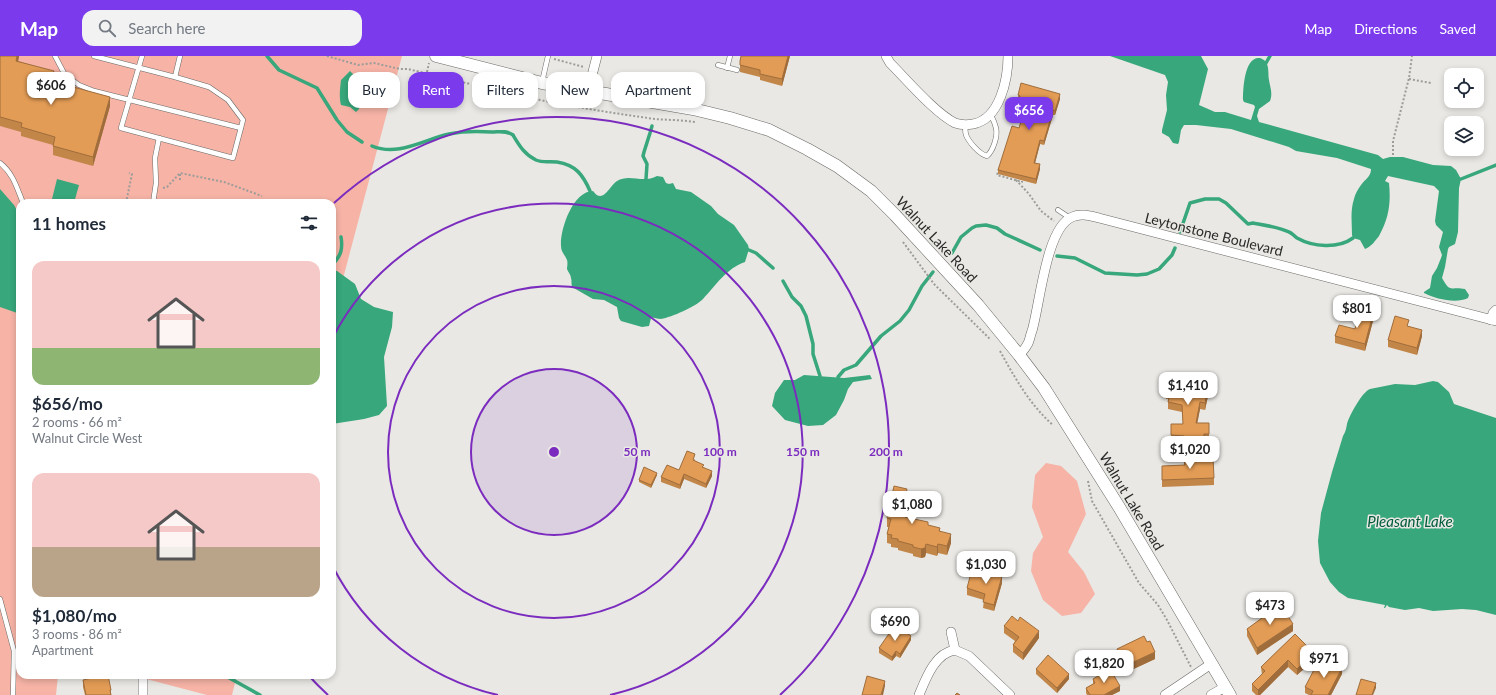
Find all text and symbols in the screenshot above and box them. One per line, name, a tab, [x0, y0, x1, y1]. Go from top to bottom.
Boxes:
search box	[82, 10, 362, 46]
text: Map	[20, 17, 58, 40]
icon: search	[96, 17, 118, 39]
text: Search here	[128, 19, 206, 37]
text: Map	[1305, 20, 1332, 37]
text: Directions	[1354, 20, 1417, 37]
text: Saved	[1439, 20, 1476, 37]
map controls	[1444, 68, 1484, 156]
button: locate	[1444, 68, 1484, 108]
pin: $606	[27, 72, 75, 106]
chip: Buy	[348, 72, 400, 108]
chip: Rent	[408, 72, 464, 108]
chip: Filters	[472, 72, 538, 108]
chip: New	[546, 72, 603, 108]
chip: Apartment	[611, 72, 705, 108]
text: $606	[36, 77, 66, 93]
pin: $656	[1005, 97, 1053, 131]
text: $656	[1014, 102, 1044, 118]
button: layers	[1444, 116, 1484, 156]
street label: Walnut Lake Road	[893, 193, 981, 285]
street label: Leytonstone Boulevard	[1143, 209, 1285, 259]
icon: filters	[298, 212, 320, 234]
text: 11 homes	[32, 213, 106, 234]
icon: home	[140, 287, 212, 359]
pin: $801	[1333, 295, 1381, 329]
text: $801	[1342, 300, 1372, 316]
pin: $1,410	[1155, 372, 1221, 406]
text: $1,410	[1168, 377, 1208, 393]
text: $656/mo	[32, 393, 103, 414]
text: 2 rooms · 66 m²	[32, 414, 122, 430]
text: Walnut Circle West	[32, 430, 142, 446]
pin: $1,020	[1157, 436, 1223, 470]
text: $1,020	[1170, 441, 1210, 457]
text: 50 m	[624, 444, 650, 459]
text: 100 m	[703, 444, 737, 459]
text: 150 m	[786, 444, 820, 459]
text: 200 m	[869, 444, 903, 459]
centre of rings	[547, 445, 561, 459]
street label: Walnut Lake Road	[1096, 449, 1168, 553]
pin: $1,080	[879, 491, 945, 525]
text: $1,080	[892, 496, 932, 512]
icon: home	[140, 499, 212, 571]
water label: Pleasant Lake	[1367, 512, 1453, 530]
pin: $1,030	[953, 551, 1019, 585]
text: $1,030	[966, 556, 1006, 572]
pin: $473	[1246, 592, 1294, 626]
text: $473	[1255, 597, 1285, 613]
text: $1,080/mo	[32, 605, 117, 626]
pin: $690	[871, 608, 919, 642]
text: $690	[880, 613, 910, 629]
text: 3 rooms · 86 m²	[32, 626, 122, 642]
text: Apartment	[32, 642, 93, 658]
pin: $971	[1300, 645, 1348, 679]
pin: $1,820	[1071, 650, 1137, 684]
text: $971	[1309, 650, 1339, 666]
text: $1,820	[1084, 655, 1124, 671]

